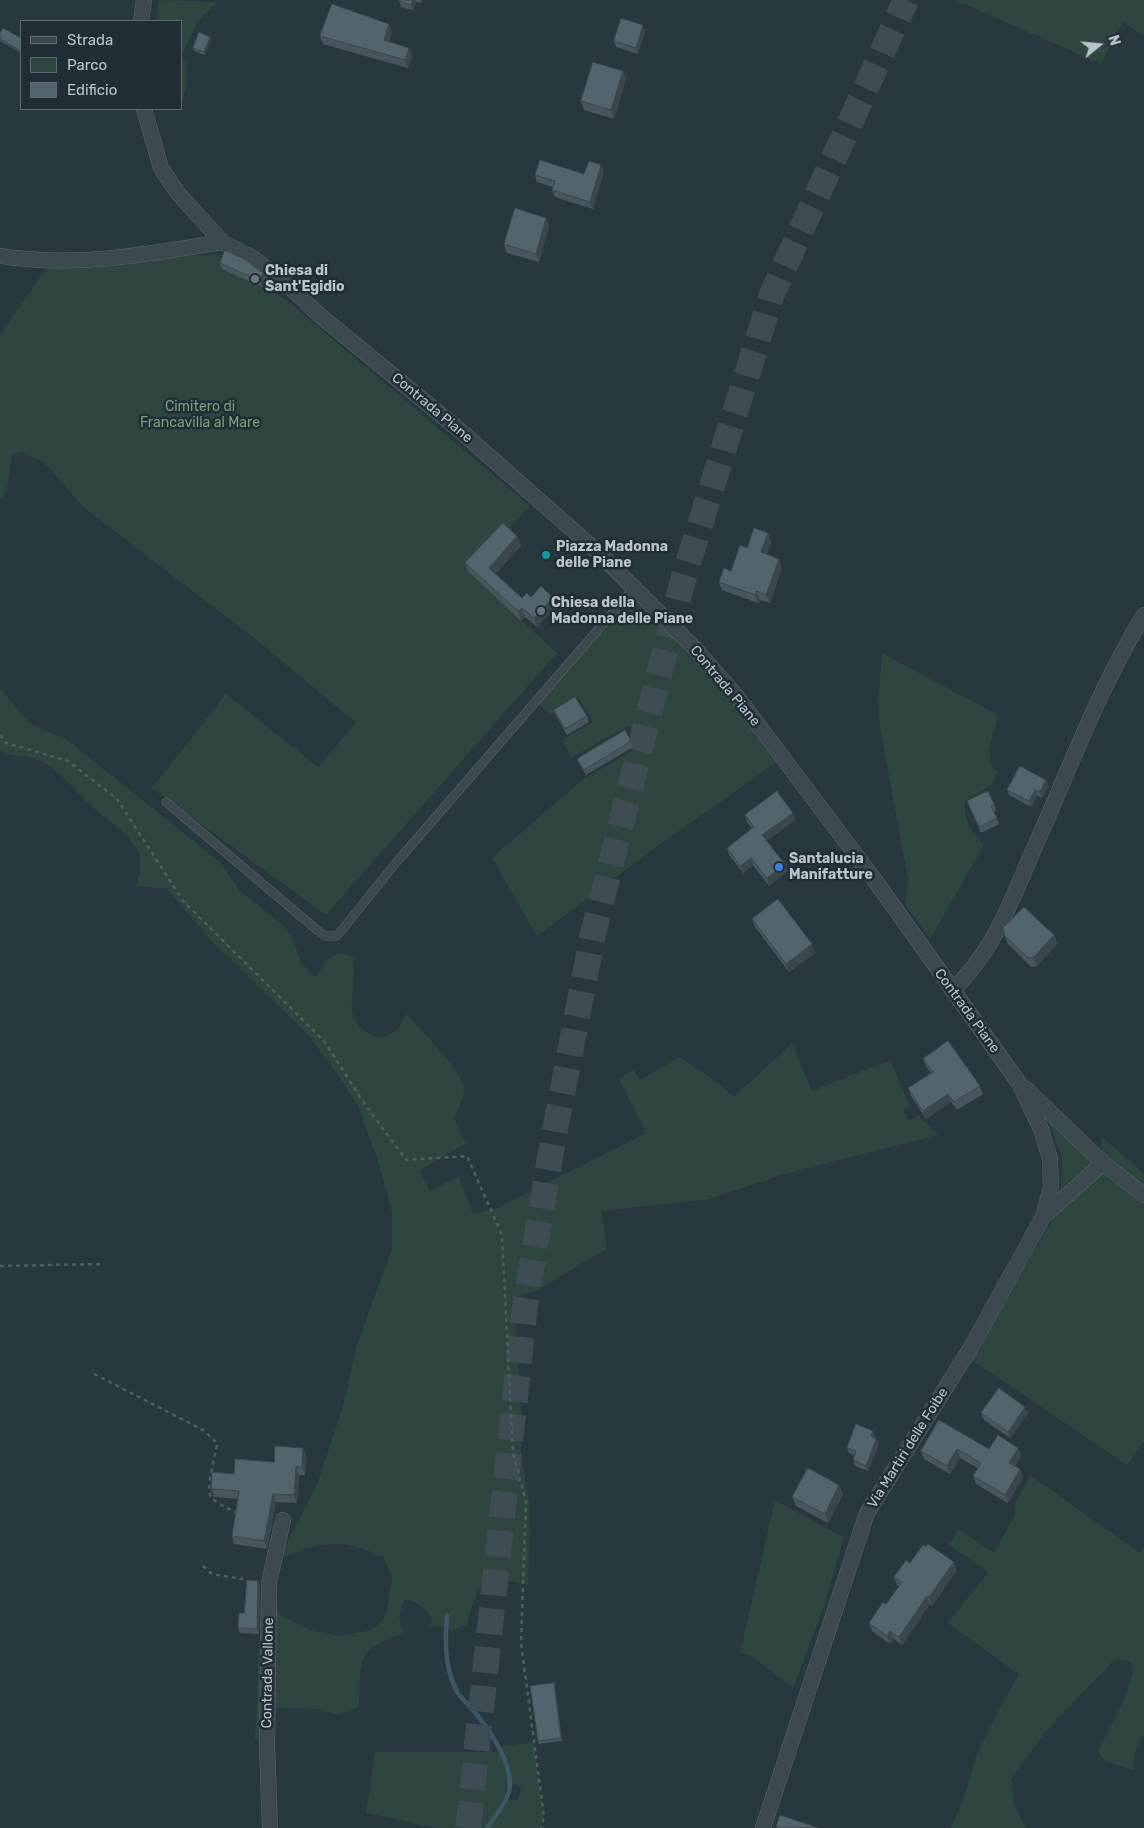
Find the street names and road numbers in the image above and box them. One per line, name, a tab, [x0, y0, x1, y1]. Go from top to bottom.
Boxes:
street label: Contrada Piane	[388, 369, 476, 447]
street label: Contrada Piane	[686, 642, 764, 730]
street label: Contrada Piane	[931, 966, 1003, 1056]
street label: Via Martiri delle Foibe	[864, 1385, 952, 1511]
street label: Contrada Vallone	[259, 1617, 277, 1729]

